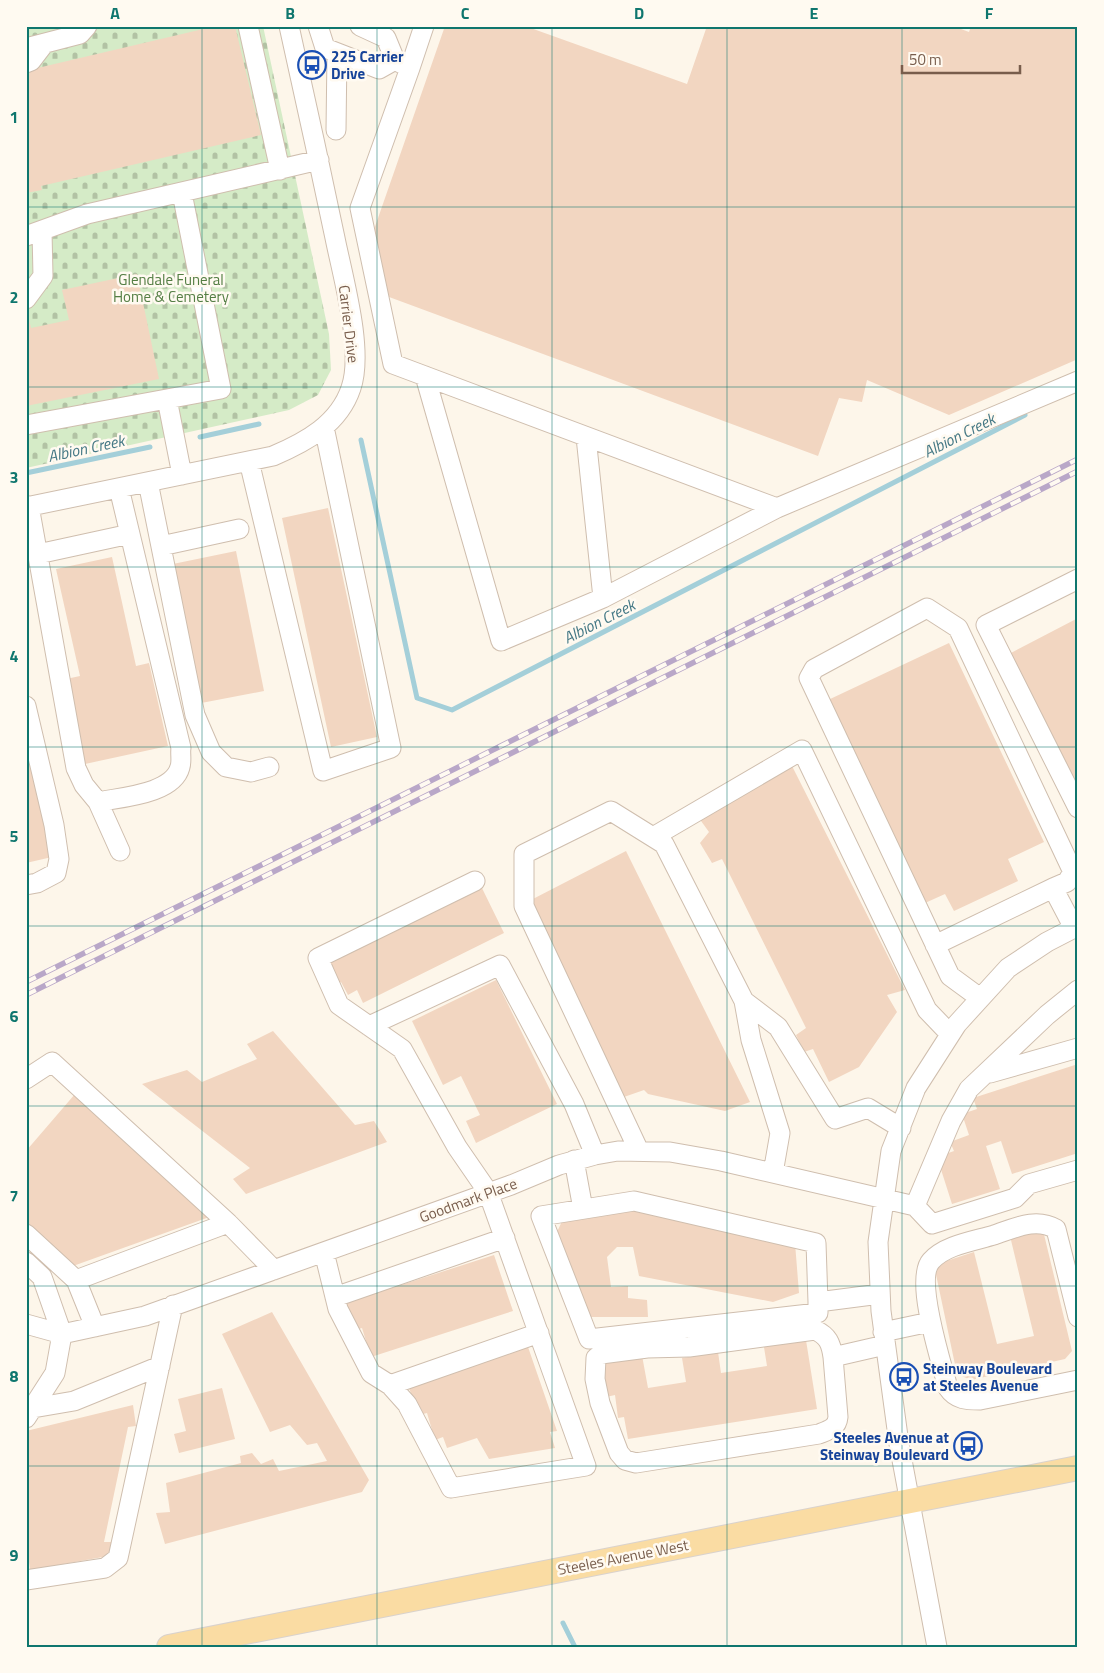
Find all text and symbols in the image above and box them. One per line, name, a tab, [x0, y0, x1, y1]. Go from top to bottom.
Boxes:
text: A	[110, 1, 120, 25]
text: B	[285, 1, 295, 25]
text: C	[461, 1, 470, 25]
text: D	[634, 1, 644, 25]
text: E	[810, 1, 819, 25]
text: F	[985, 1, 994, 25]
scale bar	[902, 42, 1019, 74]
place label: 225 Carrier Drive	[331, 45, 404, 85]
text: 50 m	[909, 48, 942, 71]
bus stop icon: 225 Carrier Drive	[297, 50, 327, 80]
text: 1	[10, 105, 18, 129]
park label: Glendale Funeral Home & Cemetery	[113, 268, 229, 308]
street label: Carrier Drive	[333, 284, 365, 364]
text: 2	[10, 285, 18, 309]
water label: Albion Creek	[919, 406, 1001, 463]
water label: Albion Creek	[45, 428, 128, 468]
text: 3	[10, 465, 18, 489]
water label: Albion Creek	[559, 592, 641, 649]
text: 4	[10, 644, 19, 668]
text: 5	[10, 824, 19, 848]
text: 6	[10, 1004, 19, 1028]
street label: Goodmark Place	[416, 1172, 520, 1228]
text: 7	[10, 1184, 18, 1208]
place label: Steinway Boulevard at Steeles Avenue	[923, 1357, 1052, 1397]
bus stop icon: Steinway Boulevard at Steeles Avenue	[889, 1362, 919, 1392]
text: 8	[10, 1364, 19, 1388]
place label: Steeles Avenue at Steinway Boulevard	[820, 1426, 950, 1466]
bus stop icon: Steeles Avenue at Steinway Boulevard	[953, 1431, 983, 1461]
street label: Steeles Avenue West	[556, 1533, 691, 1581]
text: 9	[10, 1543, 19, 1567]

